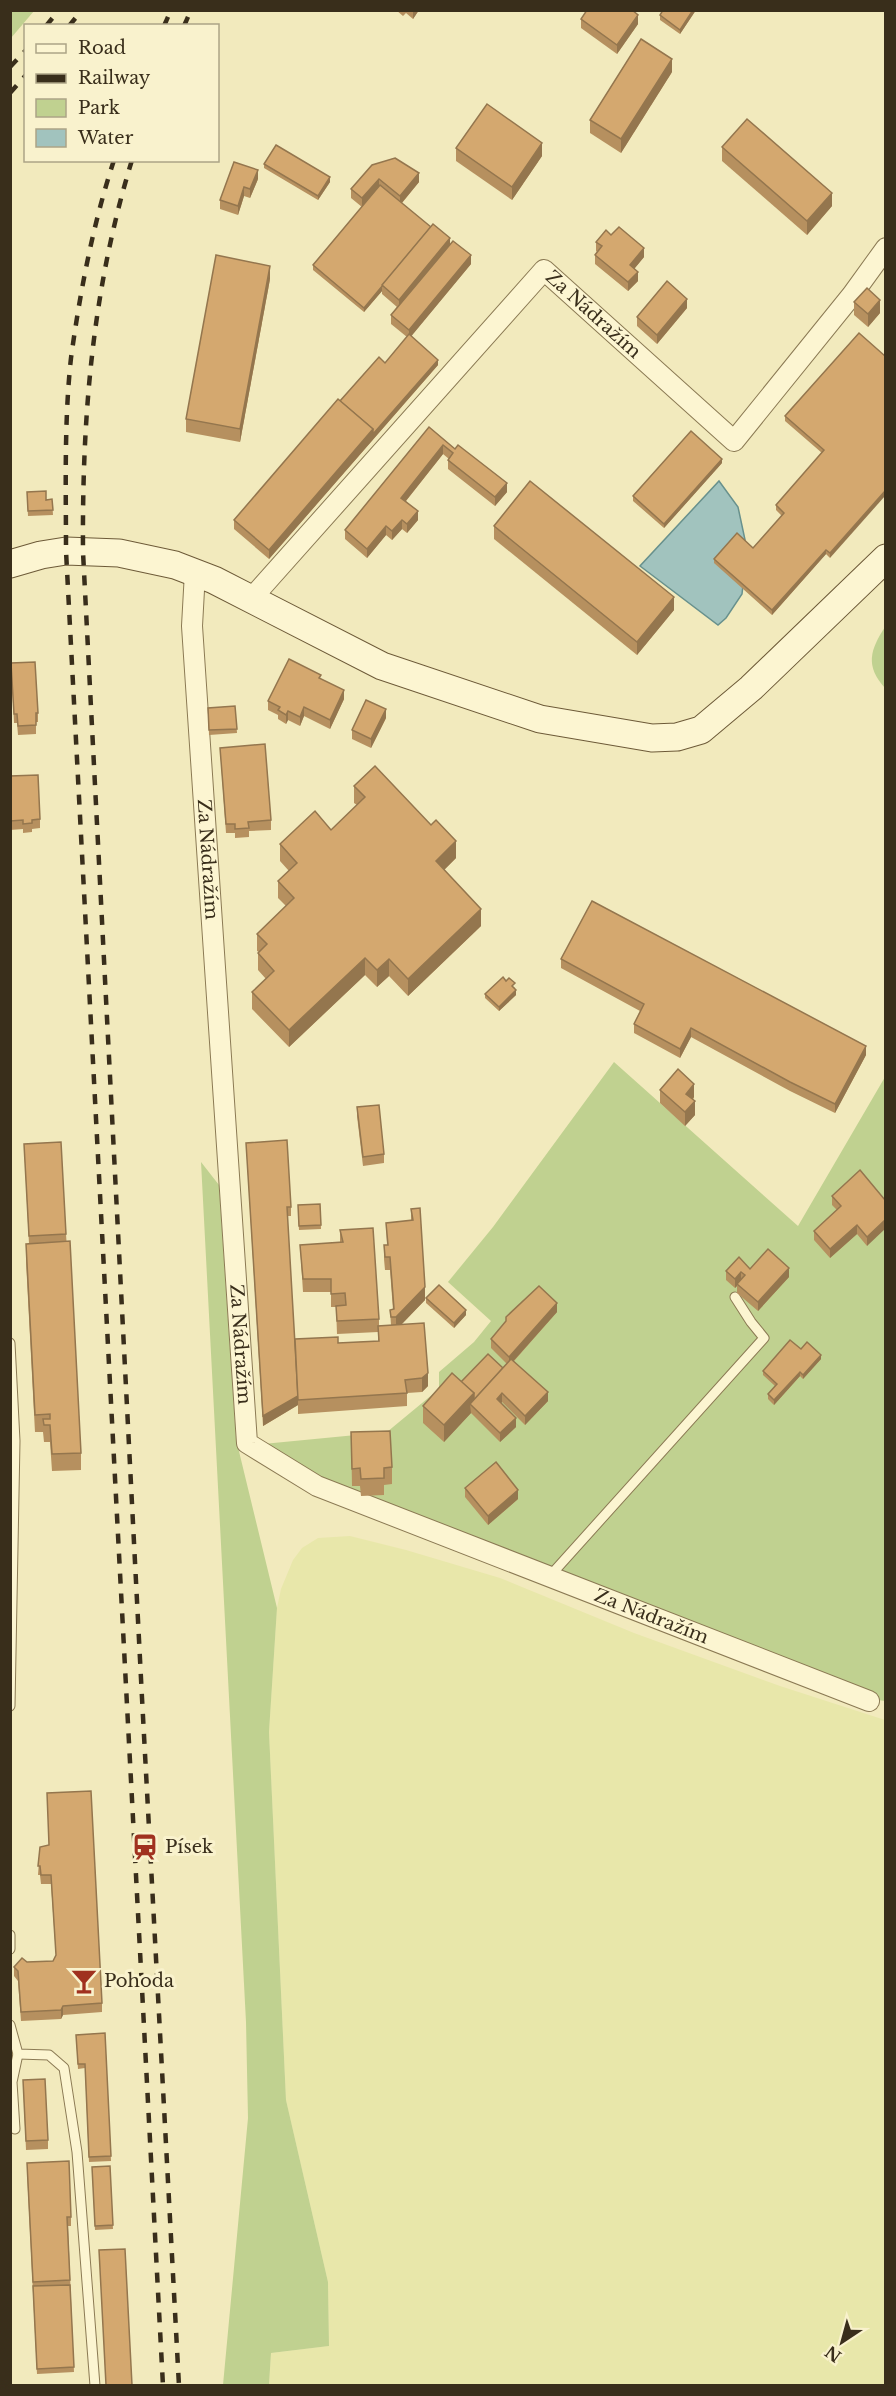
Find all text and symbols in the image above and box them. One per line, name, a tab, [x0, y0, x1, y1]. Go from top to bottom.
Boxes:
legend	[24, 24, 219, 162]
text: Road	[78, 37, 126, 59]
text: Railway	[78, 67, 151, 89]
text: Park	[78, 97, 120, 119]
text: Water	[77, 127, 134, 149]
street label: Za Nádražím	[541, 266, 646, 363]
street label: Za Nádražím	[193, 798, 223, 920]
street label: Za Nádražím	[225, 1283, 255, 1405]
street label: Za Nádražím	[591, 1584, 712, 1648]
station icon: Písek	[130, 1832, 160, 1862]
place label: Písek	[165, 1836, 213, 1858]
bar icon: Pohoda	[69, 1966, 99, 1996]
place label: Pohoda	[104, 1970, 174, 1992]
north arrow	[812, 2312, 872, 2372]
text: N	[821, 2342, 845, 2367]

